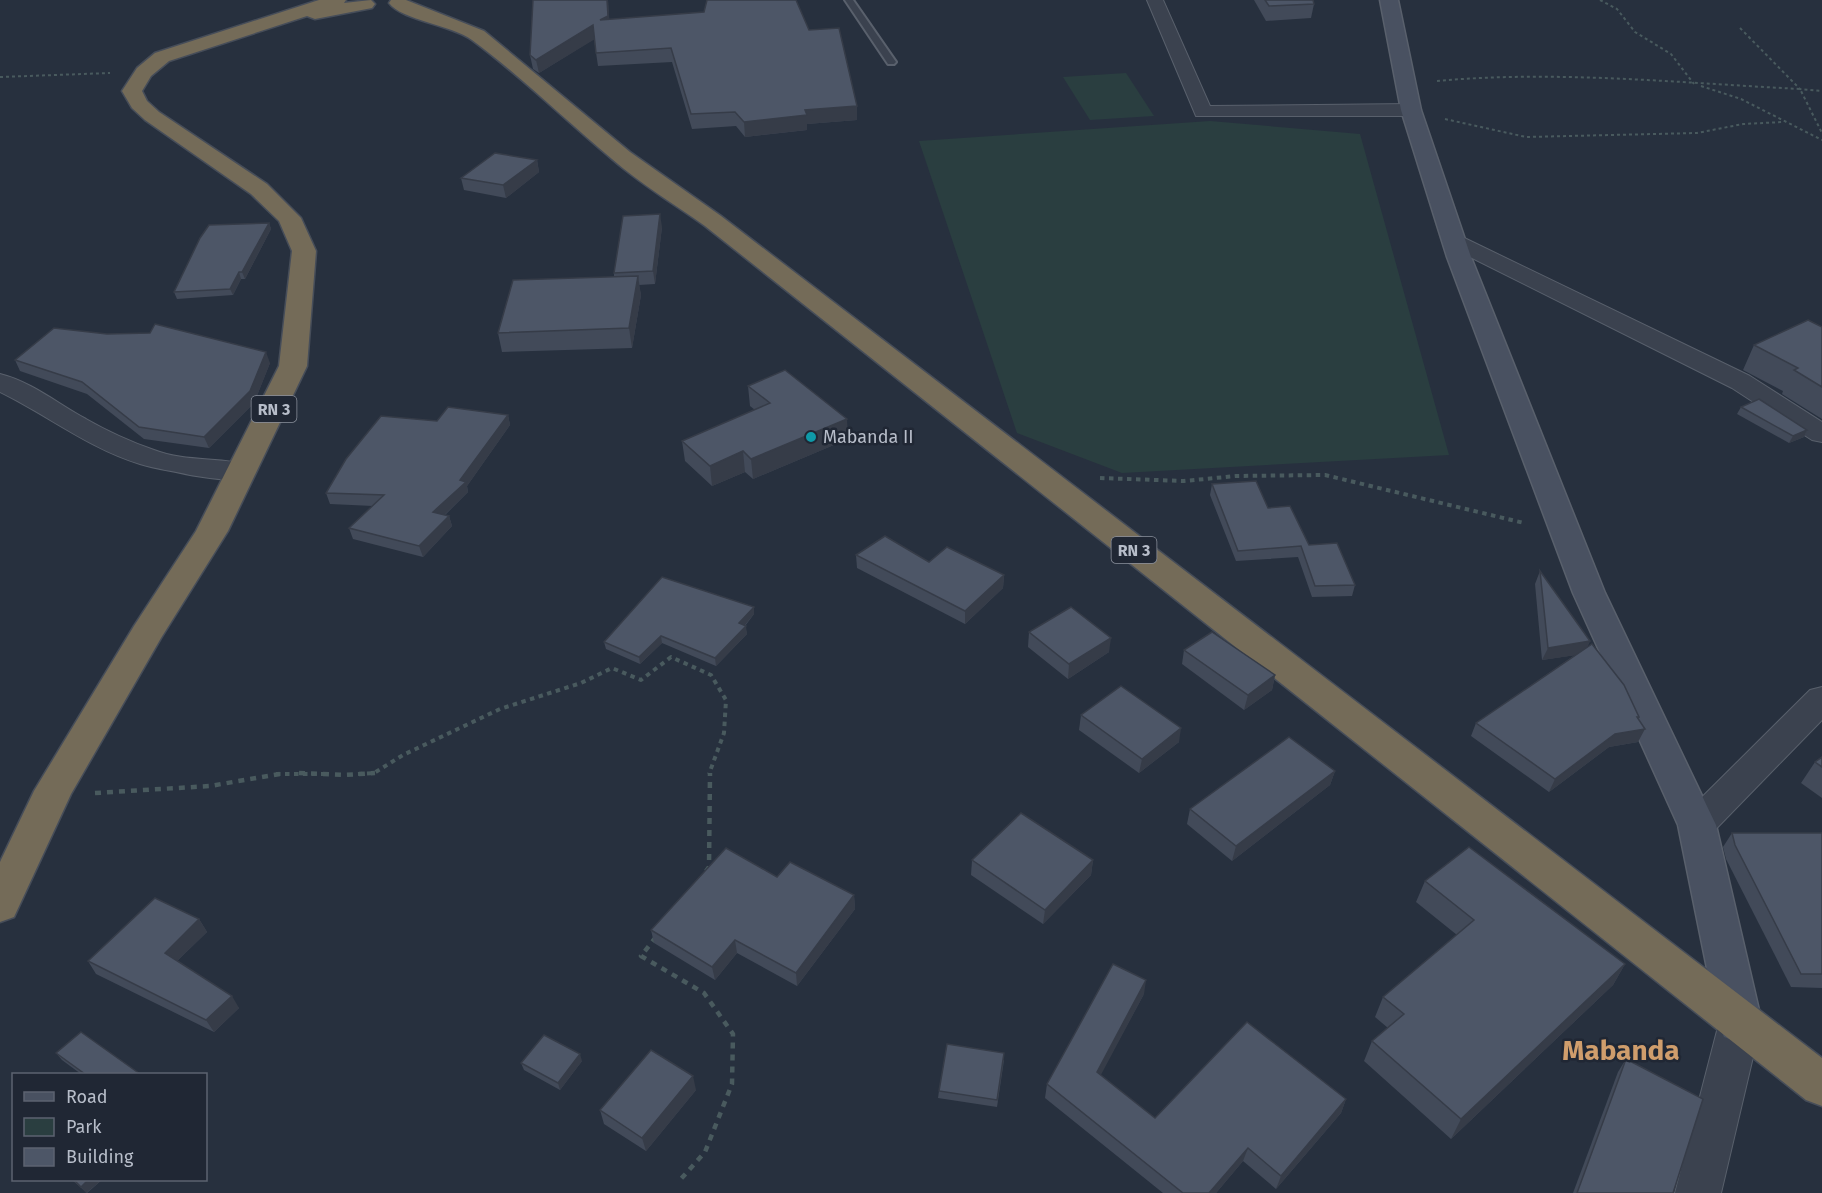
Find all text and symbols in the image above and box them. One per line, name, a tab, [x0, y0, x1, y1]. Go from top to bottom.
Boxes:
road number: RN 3	[252, 396, 296, 422]
place label: Mabanda II	[823, 426, 914, 448]
marker: Mabanda II	[804, 430, 818, 444]
road number: RN 3	[1112, 537, 1156, 563]
district label: Mabanda	[1562, 1034, 1680, 1067]
legend	[12, 1073, 207, 1181]
text: Road	[66, 1086, 108, 1108]
text: Park	[66, 1116, 102, 1138]
text: Building	[66, 1146, 134, 1168]

